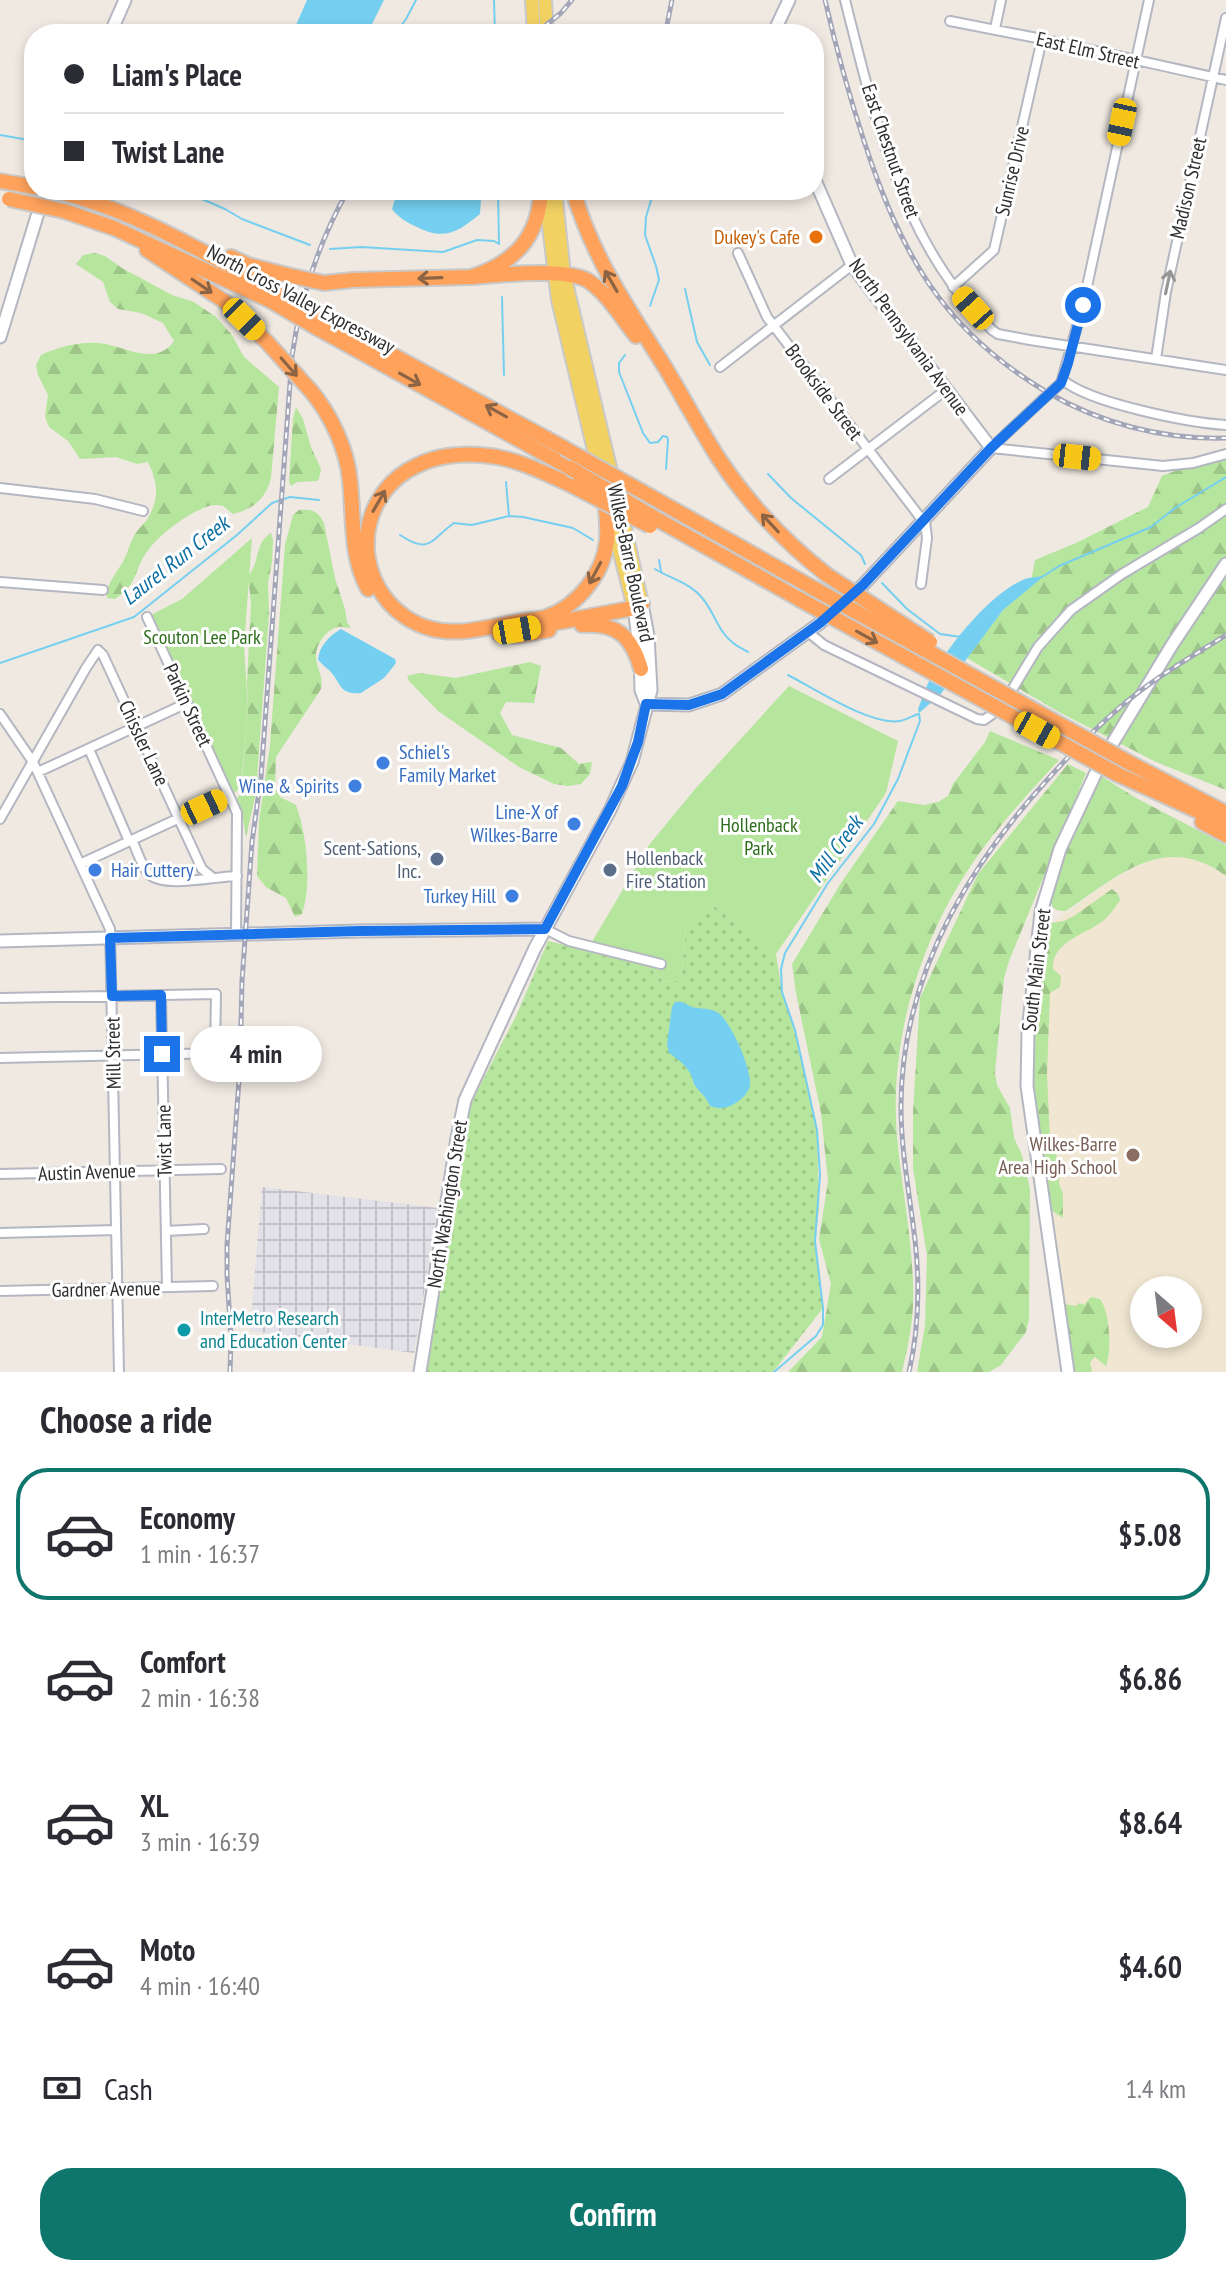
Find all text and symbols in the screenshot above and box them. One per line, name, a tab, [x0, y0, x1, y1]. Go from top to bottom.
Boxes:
street label: East Elm Street	[1034, 26, 1143, 75]
text: Liam's Place	[112, 55, 242, 94]
street label: East Chestnut Street	[856, 81, 926, 222]
car	[1105, 96, 1139, 148]
street label: Sunrise Drive	[989, 124, 1035, 218]
text: Twist Lane	[112, 132, 225, 171]
street label: Madison Street	[1164, 134, 1212, 241]
place label: Dukey's Cafe	[714, 224, 800, 250]
marker: Dukey's Cafe	[807, 228, 825, 246]
street label: North Cross Valley Expressway	[203, 238, 400, 360]
street label: North Pennsylvania Avenue	[843, 253, 975, 421]
one-way arrow	[603, 269, 618, 293]
one-way arrow	[417, 270, 444, 286]
one-way arrow	[1161, 270, 1176, 295]
one-way arrow	[190, 279, 213, 295]
car	[948, 282, 998, 334]
route start	[1065, 287, 1101, 323]
car	[219, 294, 269, 344]
street label: Brookside Street	[779, 339, 869, 446]
one-way arrow	[280, 356, 298, 376]
one-way arrow	[397, 372, 421, 387]
one-way arrow	[484, 403, 508, 418]
car	[1052, 443, 1102, 471]
street label: Wilkes-Barre Boulevard	[602, 482, 660, 644]
one-way arrow	[372, 490, 387, 514]
water label: Laurel Run Creek	[116, 508, 236, 611]
one-way arrow	[761, 513, 779, 533]
one-way arrow	[587, 560, 603, 584]
car	[491, 614, 543, 646]
park label: Scouton Lee Park	[143, 624, 261, 650]
one-way arrow	[855, 629, 878, 645]
street label: Parkin Street	[158, 659, 219, 751]
street label: Chissler Lane	[113, 696, 175, 790]
car	[1010, 708, 1064, 752]
place label: Schiel's Family Market	[399, 739, 496, 788]
marker: Schiel's Family Market	[374, 754, 392, 772]
place label: Wine & Spirits	[239, 773, 339, 799]
marker: Wine & Spirits	[346, 777, 364, 795]
car	[177, 786, 231, 828]
place label: Line-X of Wilkes-Barre	[471, 799, 559, 848]
water label: Mill Creek	[801, 808, 870, 888]
park label: Hollenback Park	[720, 812, 798, 861]
marker: Line-X of Wilkes-Barre	[565, 815, 583, 833]
place label: Scent-Sations, Inc.	[323, 835, 421, 884]
place label: Hollenback Fire Station	[626, 845, 706, 894]
marker: Scent-Sations, Inc.	[428, 850, 446, 868]
place label: Hair Cuttery	[111, 857, 194, 883]
marker: Hair Cuttery	[86, 861, 104, 879]
marker: Hollenback Fire Station	[601, 861, 619, 879]
place label: Turkey Hill	[424, 883, 496, 909]
marker: Turkey Hill	[503, 887, 521, 905]
street label: South Main Street	[1016, 906, 1057, 1033]
street label: Mill Street	[99, 1016, 127, 1089]
callout: 4 min	[190, 1026, 322, 1082]
route end	[144, 1036, 180, 1072]
text: 4 min	[230, 1037, 282, 1070]
street label: Twist Lane	[150, 1104, 178, 1178]
street label: North Washington Street	[421, 1117, 473, 1290]
place label: Wilkes-Barre Area High School	[998, 1131, 1117, 1180]
marker: Wilkes-Barre Area High School	[1124, 1146, 1142, 1164]
street label: Austin Avenue	[38, 1157, 136, 1187]
street label: Gardner Avenue	[51, 1275, 161, 1303]
north arrow	[1130, 1276, 1202, 1348]
map controls	[1130, 1276, 1202, 1348]
place label: InterMetro Research and Education Center	[200, 1305, 347, 1354]
marker: InterMetro Research and Education Center	[175, 1321, 193, 1339]
text: Choose a ride	[40, 1396, 212, 1443]
icon: car	[44, 1498, 116, 1570]
text: Economy	[140, 1498, 235, 1537]
text: $5.08	[1118, 1515, 1182, 1554]
text: 1 min · 16:37	[140, 1537, 260, 1570]
icon: car	[44, 1642, 116, 1714]
text: Comfort	[140, 1642, 226, 1681]
text: $6.86	[1118, 1659, 1182, 1698]
text: 2 min · 16:38	[140, 1681, 260, 1714]
icon: car	[44, 1786, 116, 1858]
text: XL	[140, 1786, 169, 1825]
text: $8.64	[1118, 1803, 1182, 1842]
text: 3 min · 16:39	[140, 1825, 260, 1858]
icon: car	[44, 1930, 116, 2002]
text: Moto	[140, 1930, 195, 1969]
text: $4.60	[1118, 1947, 1182, 1986]
text: 4 min · 16:40	[140, 1969, 260, 2002]
icon: cash	[40, 2066, 84, 2110]
text: Cash	[104, 2069, 153, 2108]
text: 1.4 km	[1125, 2072, 1186, 2105]
button: Confirm	[40, 2168, 1186, 2260]

